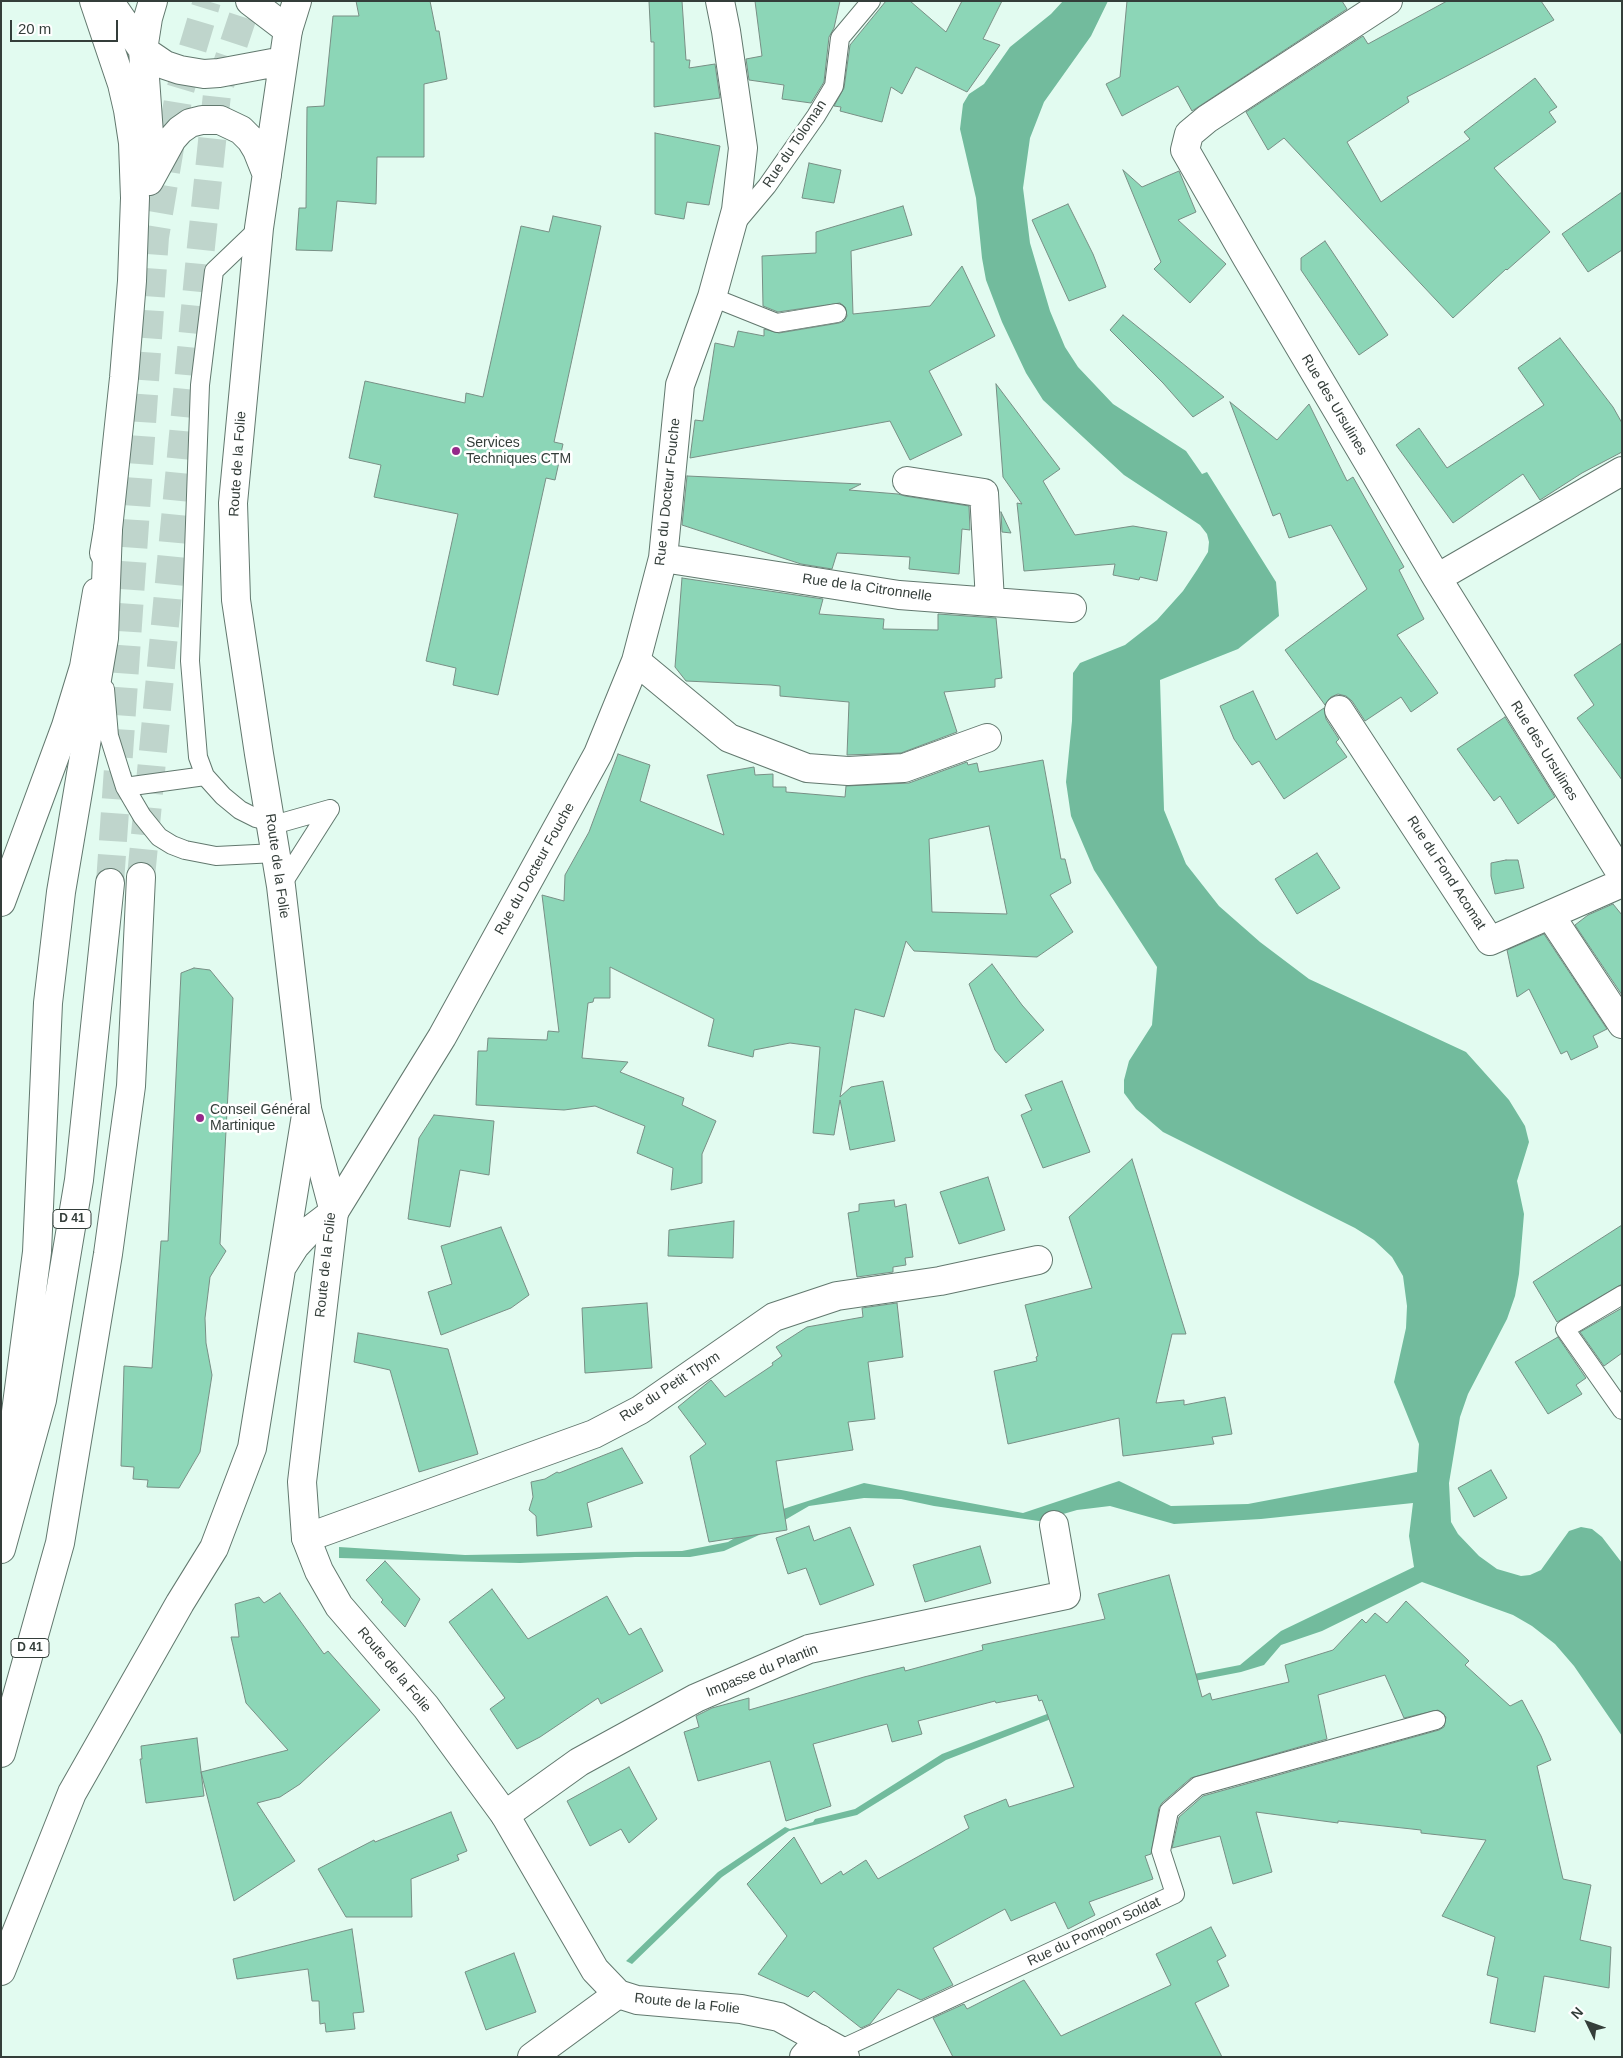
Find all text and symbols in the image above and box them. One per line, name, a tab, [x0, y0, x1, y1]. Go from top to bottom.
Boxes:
scale bar	[12, 10, 120, 42]
text: 20 m	[18, 20, 51, 37]
street label: Rue du Toloman	[760, 97, 830, 191]
street label: Rue des Ursulines	[1297, 352, 1371, 458]
street label: Route de la Folie	[226, 411, 250, 517]
street label: Rue du Docteur Fouche	[652, 417, 684, 567]
place label: Services Techniques CTM	[466, 435, 571, 468]
marker: Services Techniques CTM	[450, 445, 462, 457]
street label: Rue de la Citronnelle	[801, 571, 933, 605]
street label: Rue des Ursulines	[1507, 698, 1581, 804]
street label: Rue du Docteur Fouche	[492, 800, 578, 938]
street label: Route de la Folie	[261, 812, 293, 920]
street label: Rue du Fond Acomat	[1403, 813, 1489, 933]
place label: Conseil Général Martinique	[210, 1102, 310, 1134]
marker: Conseil Général Martinique	[194, 1112, 206, 1124]
road number: D 41	[53, 1210, 91, 1228]
street label: Route de la Folie	[312, 1211, 340, 1319]
street label: Rue du Petit Thym	[617, 1348, 723, 1426]
street label: Route de la Folie	[354, 1624, 434, 1716]
road number: D 41	[11, 1639, 49, 1658]
street label: Impasse du Plantin	[704, 1641, 820, 1701]
street label: Rue du Pompon Soldat	[1025, 1894, 1163, 1970]
street label: Route de la Folie	[633, 1990, 741, 2018]
north arrow	[1563, 1998, 1613, 2048]
text: N	[1568, 2004, 1586, 2022]

